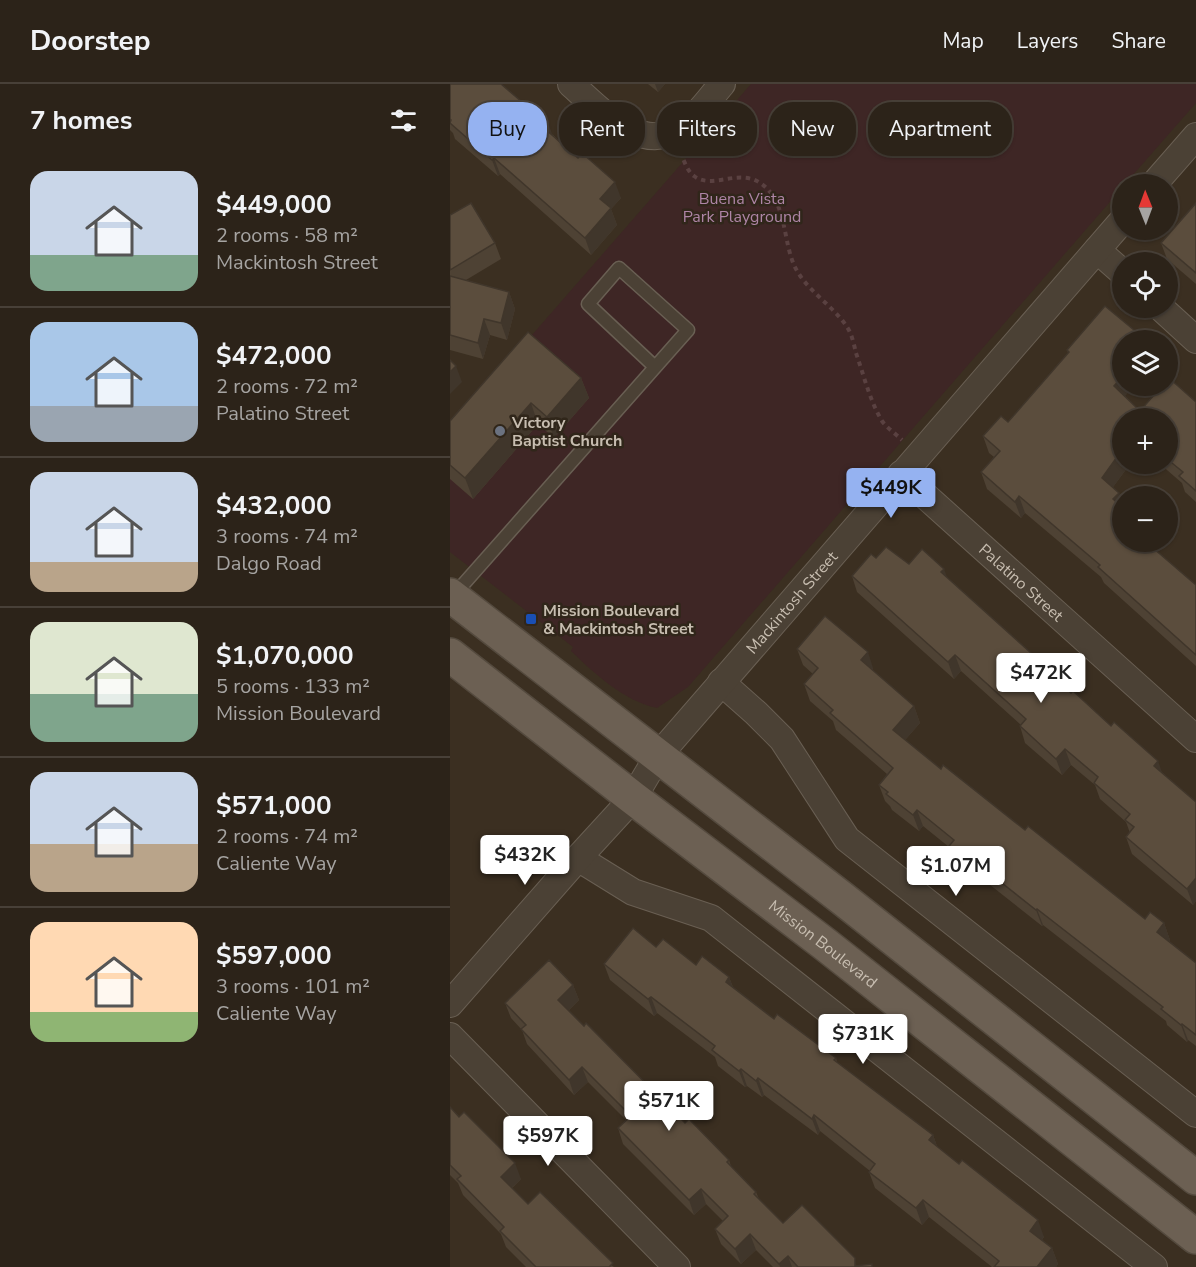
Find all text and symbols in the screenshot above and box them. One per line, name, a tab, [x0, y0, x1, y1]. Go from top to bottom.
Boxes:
text: Doorstep	[30, 22, 151, 60]
text: Map	[942, 27, 984, 55]
text: Layers	[1017, 27, 1078, 55]
text: Share	[1111, 27, 1166, 55]
chip: Buy	[468, 102, 547, 156]
chip: Rent	[559, 102, 645, 156]
chip: Filters	[657, 102, 757, 156]
chip: New	[769, 102, 856, 156]
chip: Apartment	[868, 102, 1012, 156]
text: 7 homes	[30, 103, 132, 138]
icon: filters	[387, 104, 420, 137]
north arrow	[1112, 174, 1178, 240]
map controls	[1112, 174, 1178, 552]
text: $449,000	[216, 187, 332, 222]
park label: Buena Vista Park Playground	[683, 188, 801, 228]
icon: home	[78, 195, 150, 267]
text: 2 rooms · 58 m²	[216, 222, 358, 249]
text: Mackintosh Street	[216, 249, 378, 276]
button: locate	[1112, 252, 1178, 318]
button: layers	[1112, 330, 1178, 396]
text: $472,000	[216, 338, 332, 373]
icon: home	[78, 346, 150, 418]
text: 2 rooms · 72 m²	[216, 373, 358, 400]
text: Palatino Street	[216, 400, 349, 427]
button: +	[1112, 408, 1178, 474]
place label: Victory Baptist Church	[511, 412, 622, 452]
marker: Victory Baptist Church	[493, 424, 507, 438]
pin: $449K	[849, 468, 933, 519]
text: $449K	[860, 474, 922, 501]
button: −	[1112, 486, 1178, 552]
text: $432,000	[216, 488, 332, 523]
icon: home	[78, 496, 150, 568]
text: 3 rooms · 74 m²	[216, 523, 358, 550]
street label: Palatino Street	[974, 539, 1068, 627]
street label: Mackintosh Street	[741, 546, 843, 659]
text: Dalgo Road	[216, 550, 322, 577]
place label: Mission Boulevard & Mackintosh Street	[543, 600, 695, 640]
marker: Mission Boulevard & Mackintosh Street	[524, 612, 538, 626]
text: $1,070,000	[216, 638, 354, 673]
icon: home	[78, 646, 150, 718]
pin: $472K	[999, 653, 1083, 704]
text: $472K	[1010, 659, 1072, 686]
text: 5 rooms · 133 m²	[216, 673, 370, 700]
text: Mission Boulevard	[216, 700, 381, 727]
text: $571,000	[216, 788, 332, 823]
icon: home	[78, 796, 150, 868]
text: 2 rooms · 74 m²	[216, 823, 358, 850]
pin: $432K	[483, 835, 567, 886]
text: $432K	[494, 841, 556, 868]
pin: $1.07M	[907, 846, 1005, 897]
text: Caliente Way	[216, 850, 337, 877]
text: $1.07M	[921, 852, 991, 879]
street label: Mission Boulevard	[764, 895, 882, 994]
text: $597,000	[216, 938, 332, 973]
icon: home	[78, 946, 150, 1018]
text: 3 rooms · 101 m²	[216, 973, 370, 1000]
text: Caliente Way	[216, 1000, 337, 1027]
pin: $731K	[821, 1014, 905, 1065]
text: $731K	[832, 1020, 894, 1047]
pin: $571K	[627, 1081, 711, 1132]
text: $571K	[638, 1087, 700, 1114]
pin: $597K	[506, 1116, 590, 1167]
text: $597K	[517, 1122, 579, 1149]

